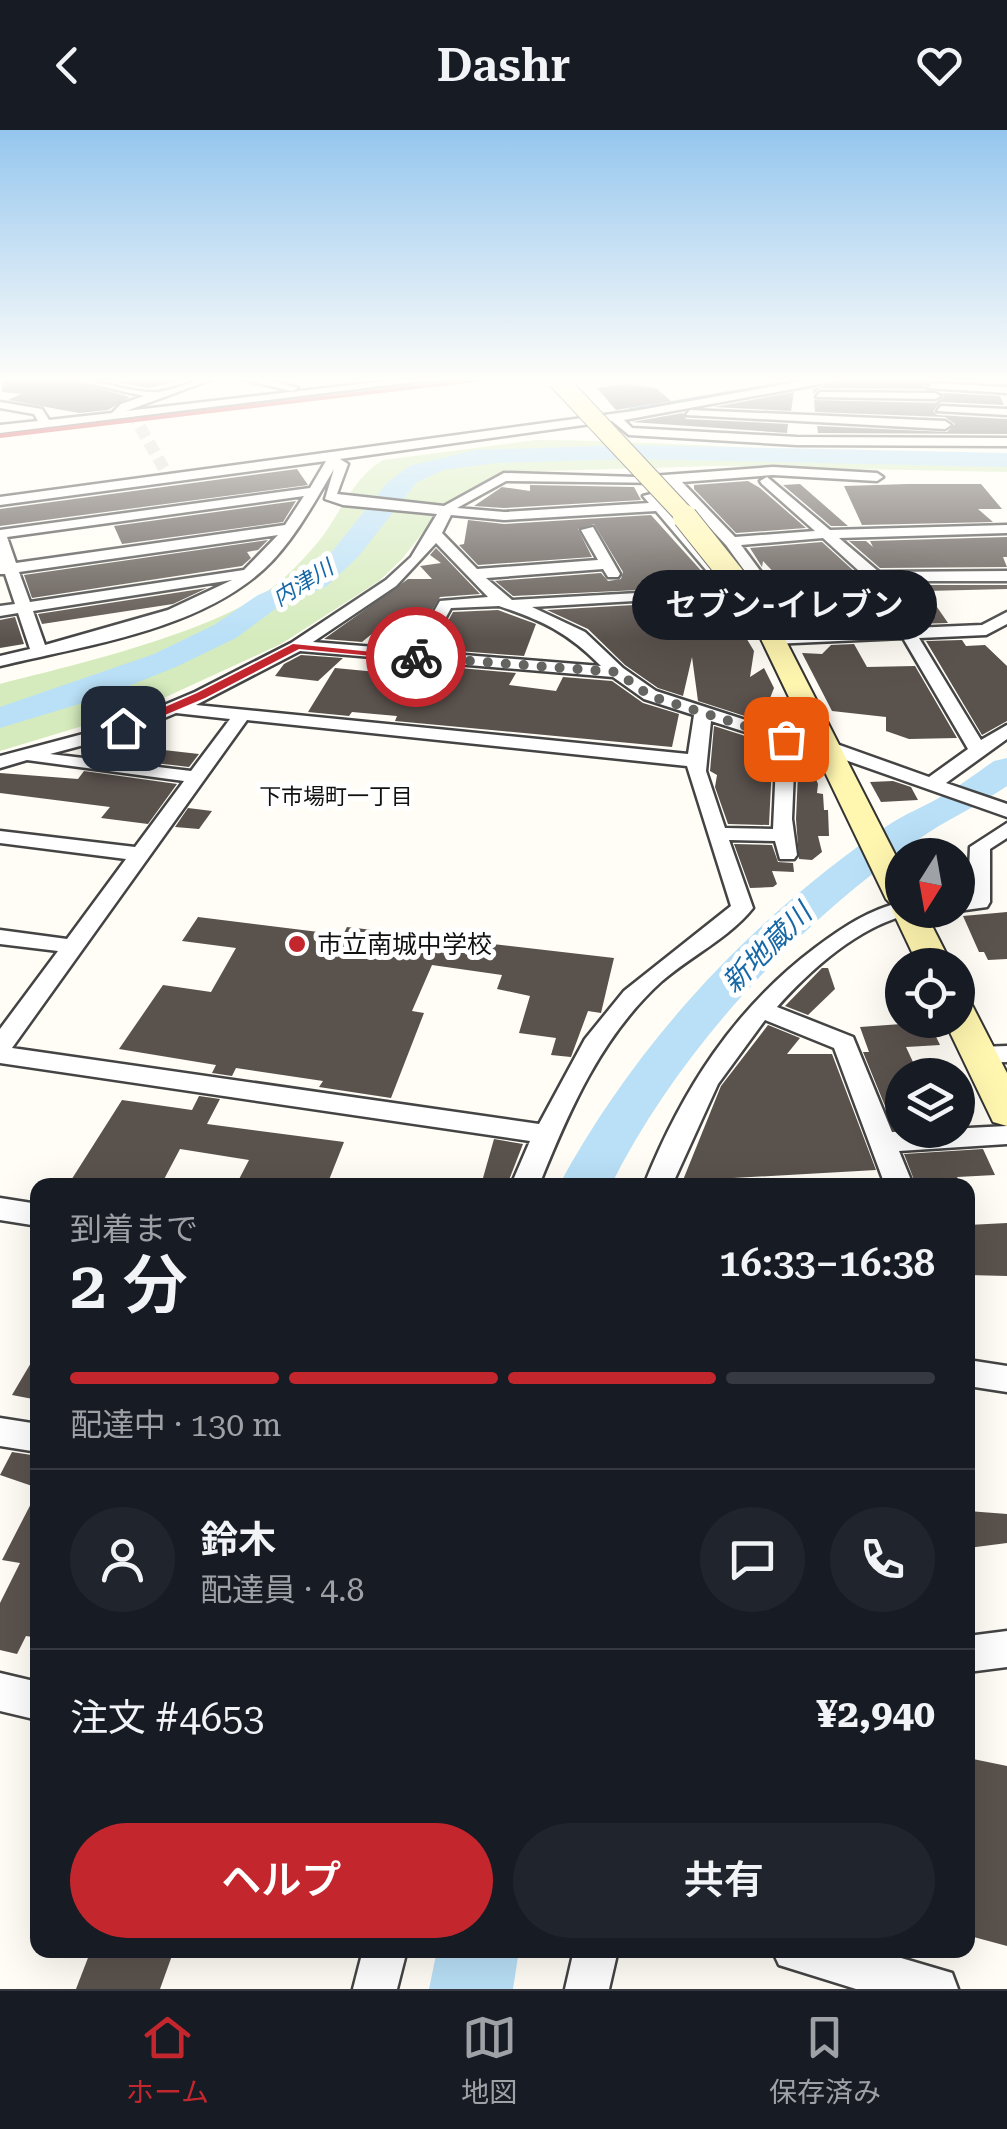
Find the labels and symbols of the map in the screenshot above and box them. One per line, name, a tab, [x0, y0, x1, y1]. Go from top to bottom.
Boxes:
water label: 内津川	[268, 554, 339, 611]
callout: セブン-イレブン	[634, 569, 938, 639]
courier	[366, 607, 466, 707]
pin	[81, 686, 166, 771]
pin	[744, 697, 829, 782]
district label: 下市場町一丁目	[259, 784, 413, 809]
north arrow	[885, 838, 975, 928]
water label: 新地蔵川	[716, 895, 820, 999]
place label: 市立南城中学校	[317, 930, 492, 959]
marker: 市立南城中学校	[286, 933, 308, 955]

